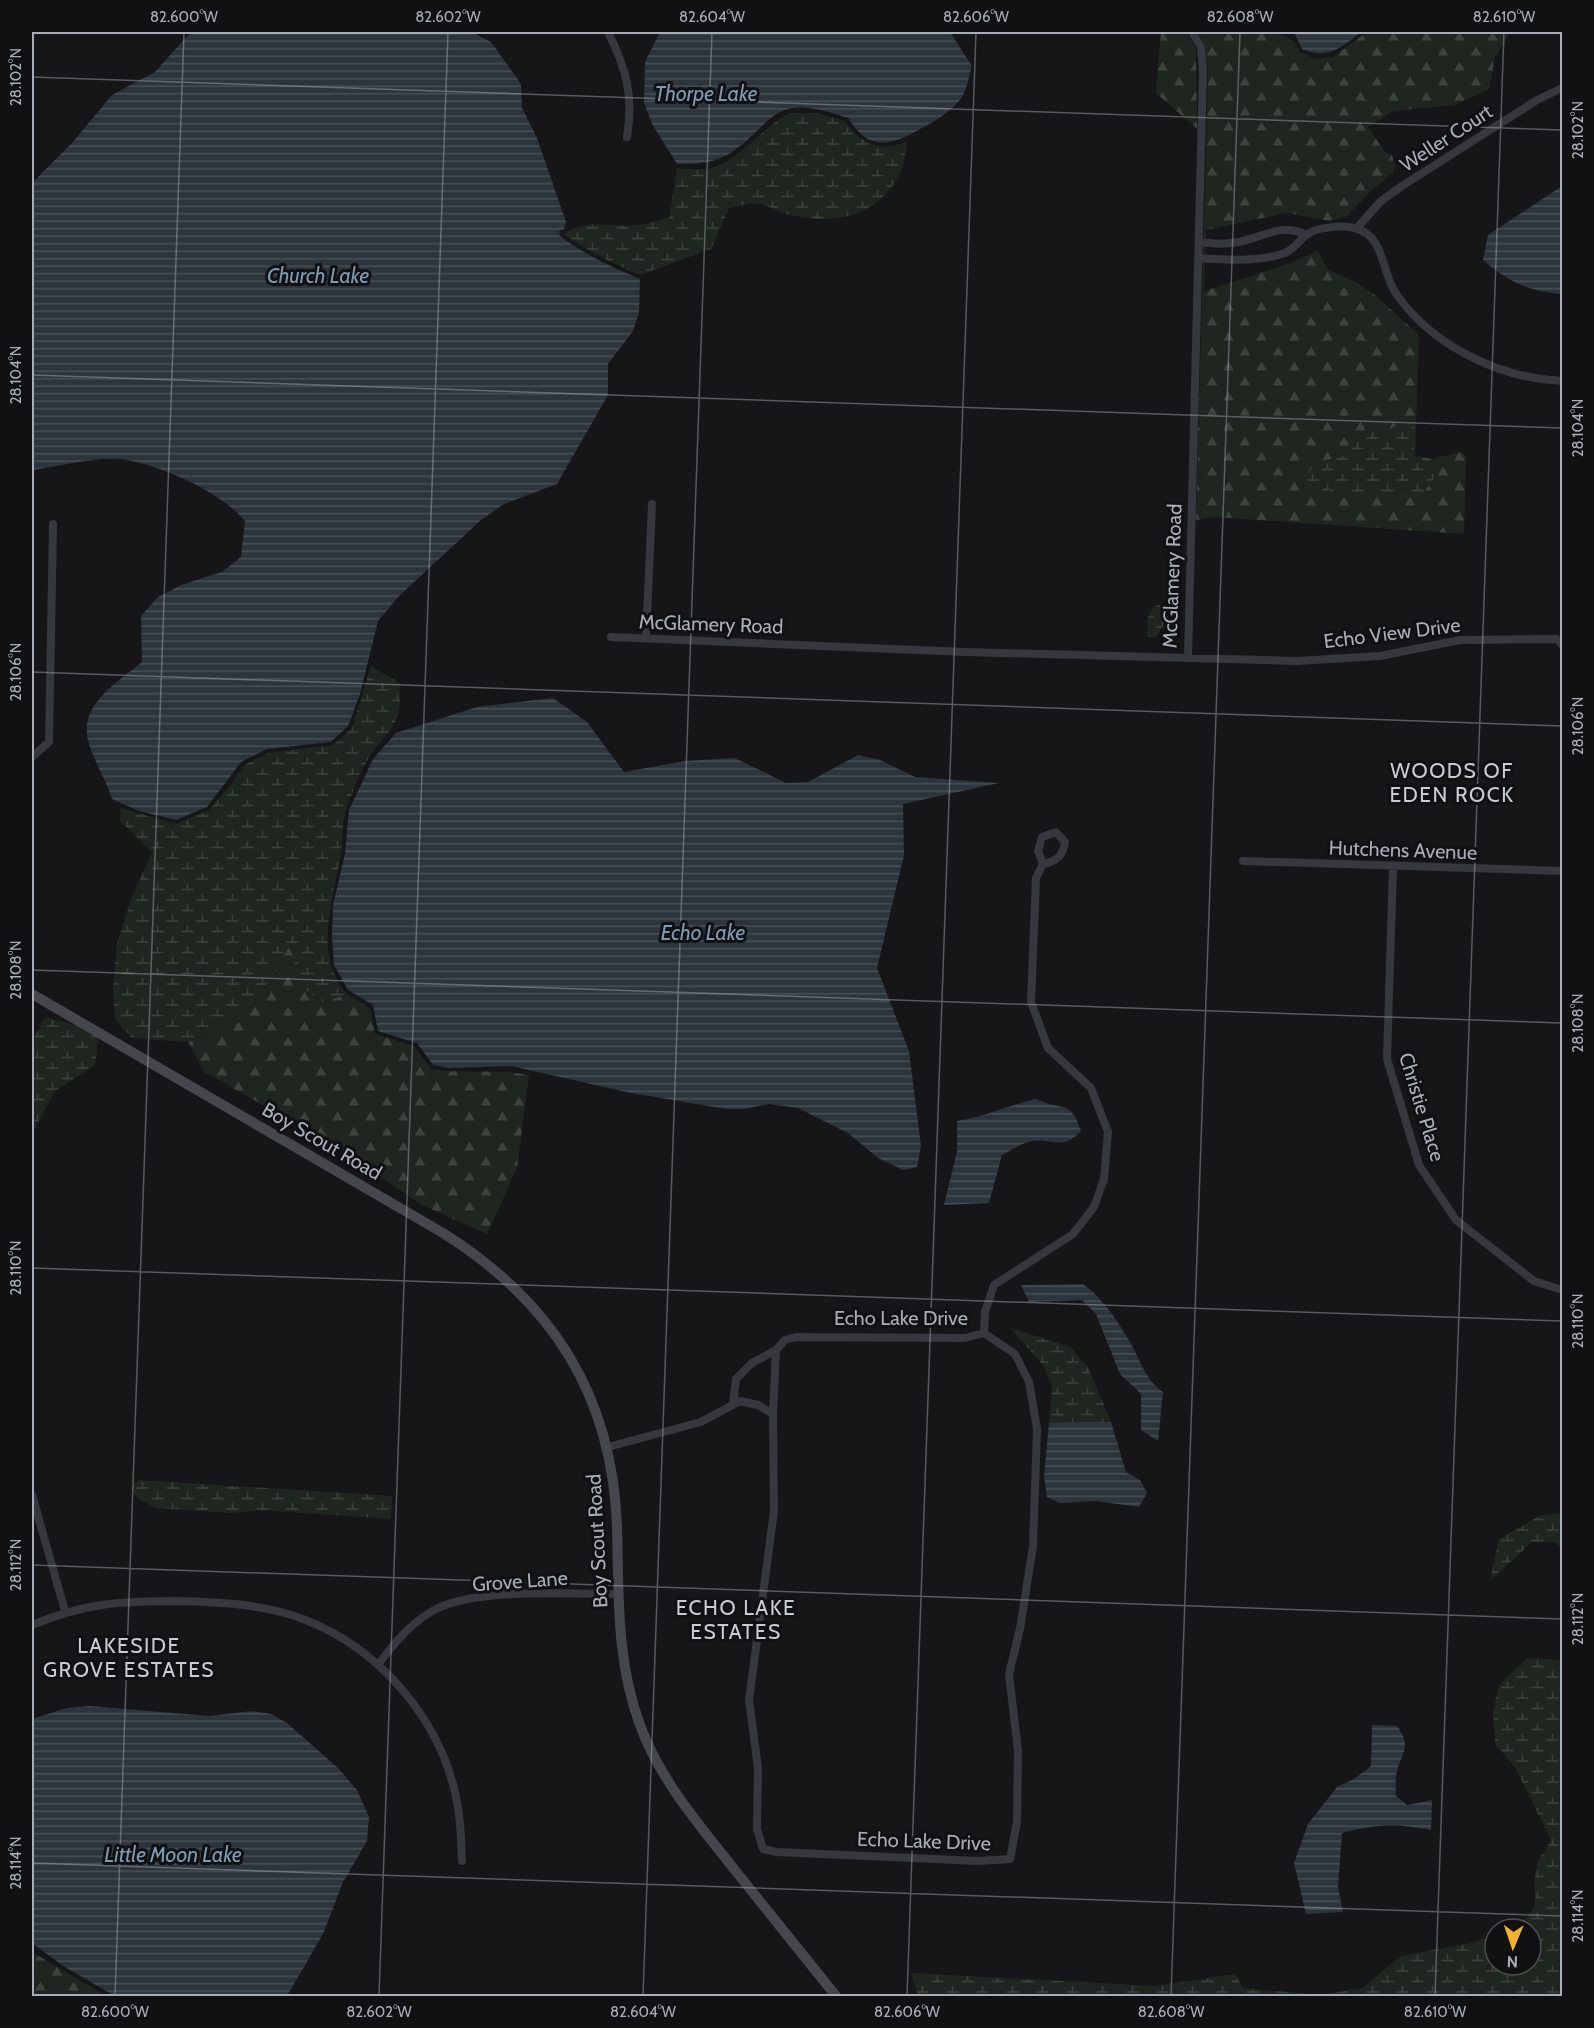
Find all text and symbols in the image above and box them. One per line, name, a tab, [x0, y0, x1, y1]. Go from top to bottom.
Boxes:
text: 82.600°W	[150, 8, 219, 26]
text: 82.602°W	[415, 8, 482, 26]
text: 82.604°W	[679, 8, 746, 26]
text: 82.606°W	[943, 8, 1010, 26]
text: 82.608°W	[1207, 8, 1274, 26]
text: 82.610°W	[1473, 8, 1536, 26]
text: 28.102°N	[7, 48, 25, 106]
water label: Thorpe Lake	[655, 81, 758, 106]
street label: Weller Court	[1395, 99, 1497, 177]
text: 28.102°N	[1569, 101, 1587, 159]
water label: Church Lake	[267, 263, 369, 288]
text: 28.104°N	[7, 346, 25, 404]
text: 28.104°N	[1569, 399, 1587, 457]
street label: McGlamery Road	[1157, 503, 1187, 649]
street label: McGlamery Road	[638, 609, 784, 639]
street label: Echo View Drive	[1322, 613, 1462, 653]
text: 28.106°N	[7, 643, 25, 701]
text: 28.106°N	[1569, 697, 1587, 755]
district label: WOODS OF EDEN ROCK	[1389, 758, 1515, 807]
street label: Hutchens Avenue	[1328, 835, 1478, 865]
water label: Echo Lake	[661, 920, 746, 945]
text: 28.108°N	[7, 940, 25, 1000]
text: 28.108°N	[1569, 993, 1587, 1053]
street label: Christie Place	[1394, 1050, 1450, 1164]
street label: Boy Scout Road	[258, 1097, 386, 1185]
text: 28.110°N	[7, 1240, 25, 1296]
text: 28.110°N	[1569, 1293, 1587, 1349]
street label: Echo Lake Drive	[834, 1306, 968, 1330]
street label: Boy Scout Road	[582, 1473, 612, 1609]
text: 28.112°N	[7, 1539, 25, 1591]
street label: Grove Lane	[471, 1566, 569, 1596]
text: 28.112°N	[1569, 1593, 1587, 1645]
district label: ECHO LAKE ESTATES	[676, 1595, 796, 1644]
district label: LAKESIDE GROVE ESTATES	[43, 1633, 215, 1682]
street label: Echo Lake Drive	[857, 1827, 991, 1855]
text: 28.114°N	[7, 1836, 25, 1890]
water label: Little Moon Lake	[104, 1842, 242, 1867]
text: 28.114°N	[1569, 1889, 1587, 1943]
north arrow	[1483, 1917, 1543, 1977]
text: N	[1507, 1952, 1518, 1971]
text: 82.600°W	[81, 2003, 150, 2021]
text: 82.602°W	[346, 2003, 413, 2021]
text: 82.604°W	[610, 2003, 677, 2021]
text: 82.606°W	[874, 2003, 941, 2021]
text: 82.608°W	[1138, 2003, 1205, 2021]
text: 82.610°W	[1404, 2003, 1467, 2021]

